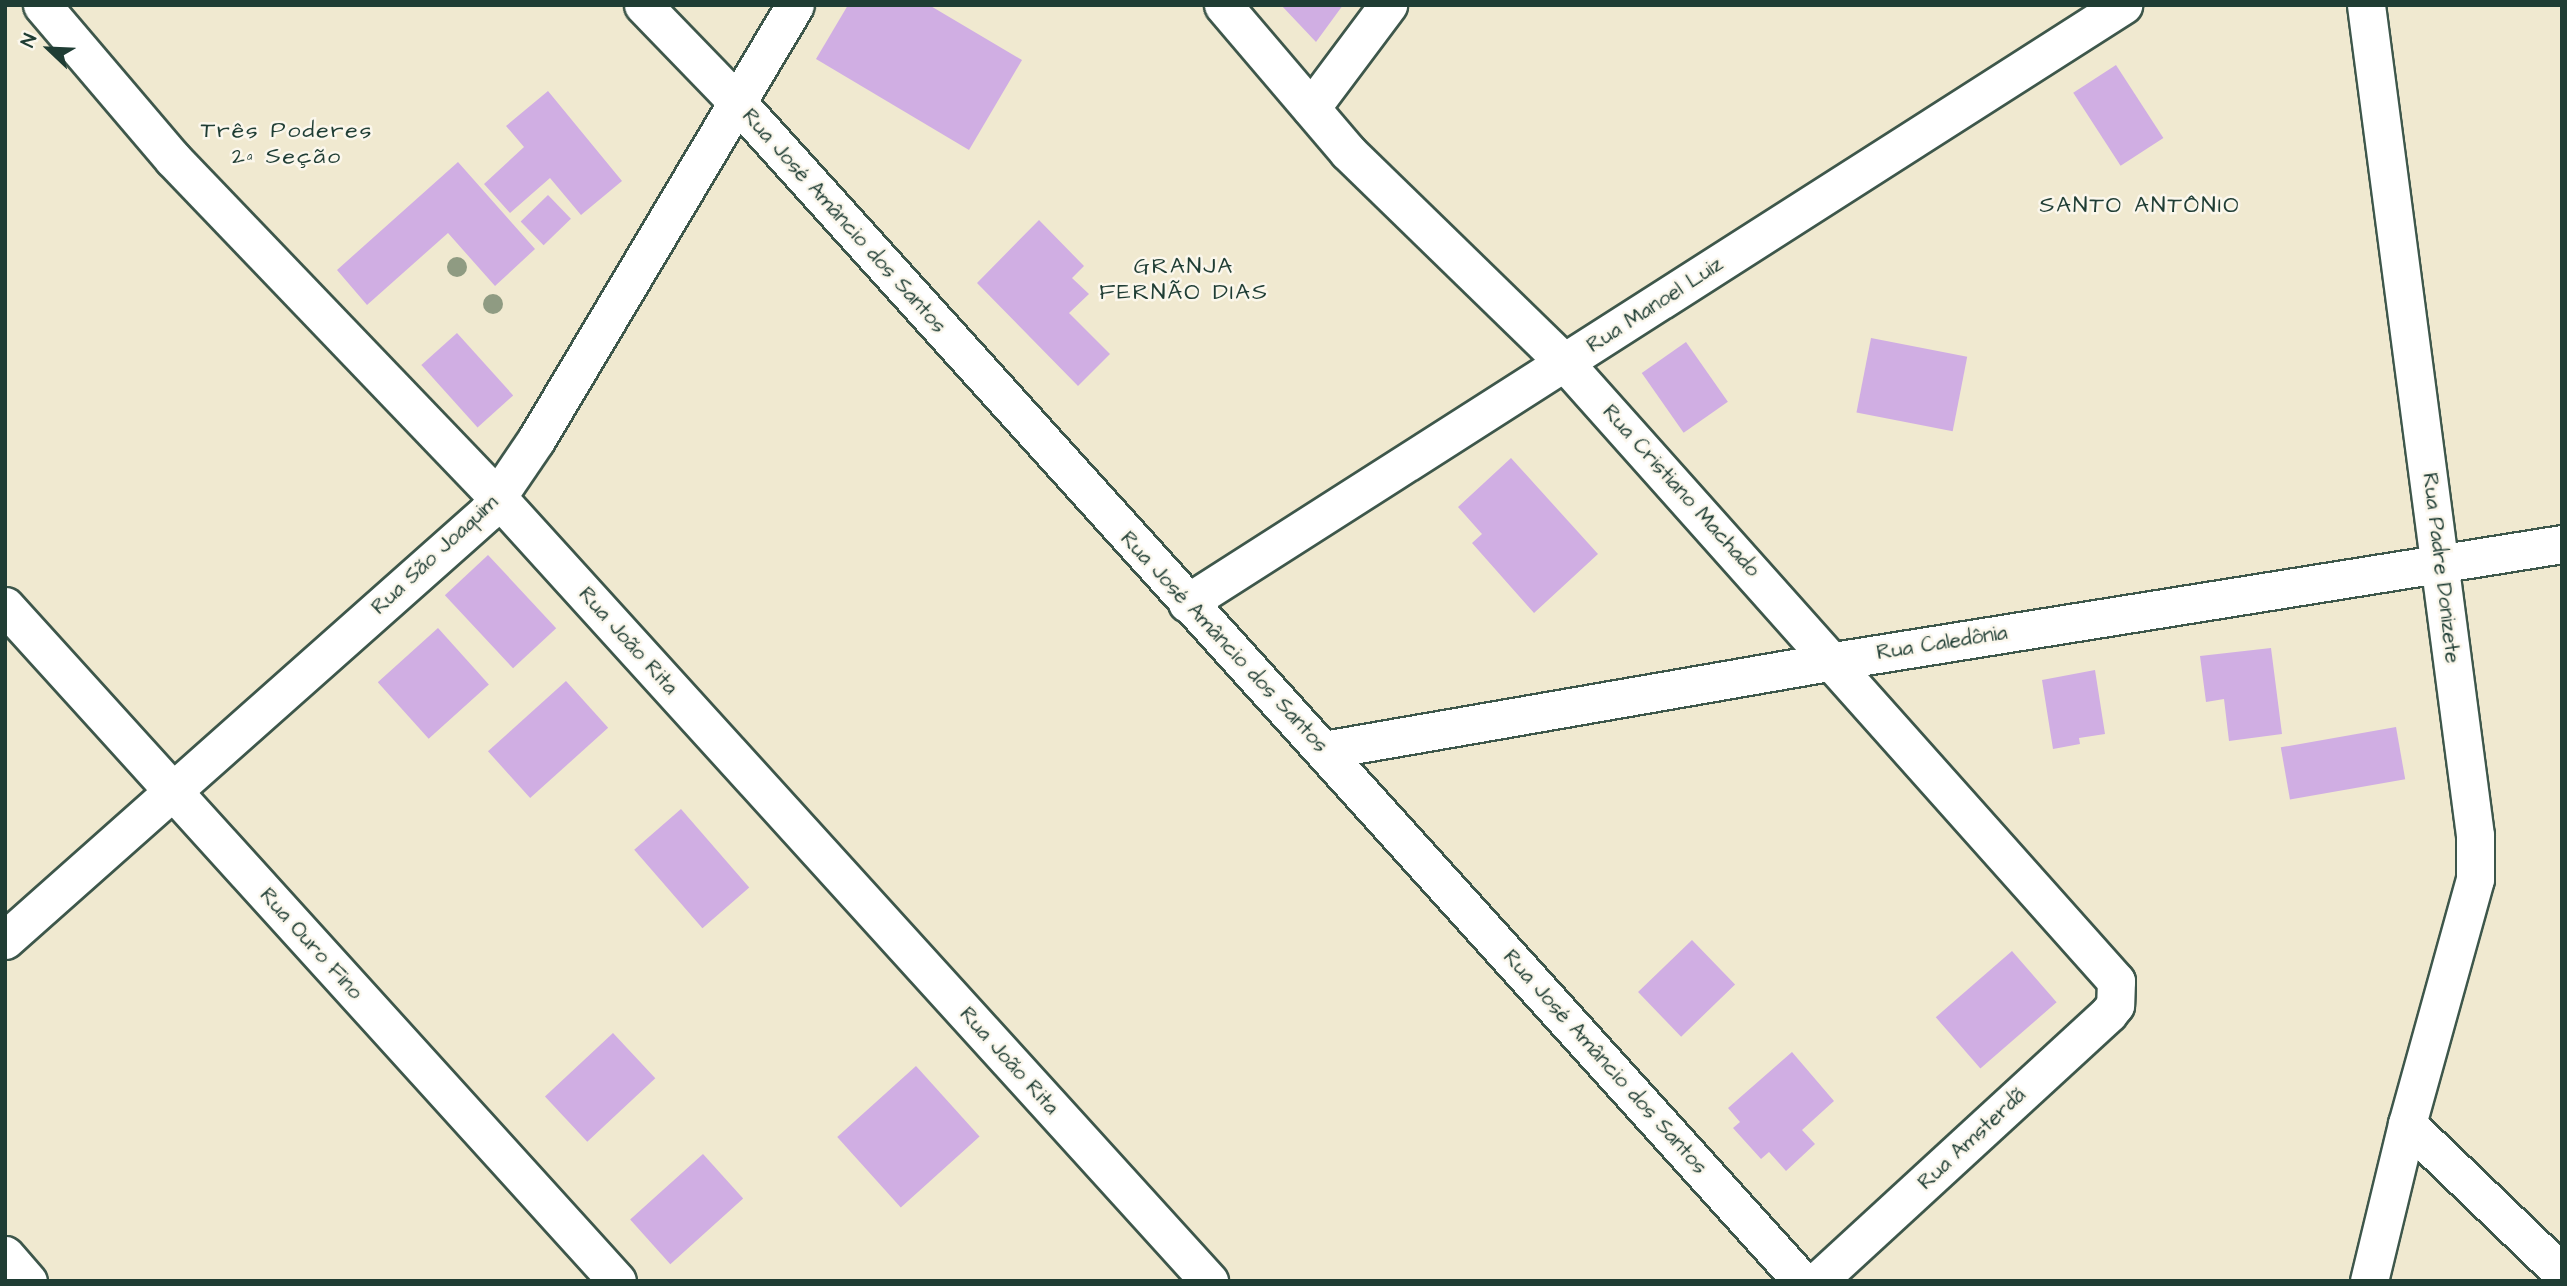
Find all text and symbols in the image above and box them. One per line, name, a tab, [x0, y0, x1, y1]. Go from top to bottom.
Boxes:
north arrow	[14, 14, 84, 84]
text: N	[14, 30, 44, 51]
street label: Rua José Amâncio dos Santos	[737, 104, 951, 338]
district label: Três Poderes 2ª Seção	[202, 116, 372, 170]
district label: SANTO ANTÔNIO	[2041, 191, 2239, 219]
district label: GRANJA FERNÃO DIAS	[1101, 252, 1267, 306]
street label: Rua Manoel Luiz	[1582, 252, 1728, 358]
street label: Rua Cristiano Machado	[1597, 400, 1765, 582]
street label: Rua Padre Donizete	[2417, 471, 2465, 665]
street label: Rua São Joaquim	[367, 490, 503, 620]
street label: Rua José Amâncio dos Santos	[1115, 526, 1333, 758]
street label: Rua João Rita	[573, 582, 683, 700]
street label: Rua Caledônia	[1875, 620, 2009, 666]
street label: Rua Ouro Fino	[254, 883, 368, 1005]
street label: Rua José Amâncio dos Santos	[1498, 945, 1712, 1179]
street label: Rua João Rita	[954, 1002, 1064, 1120]
street label: Rua Amsterdã	[1913, 1083, 2031, 1195]

